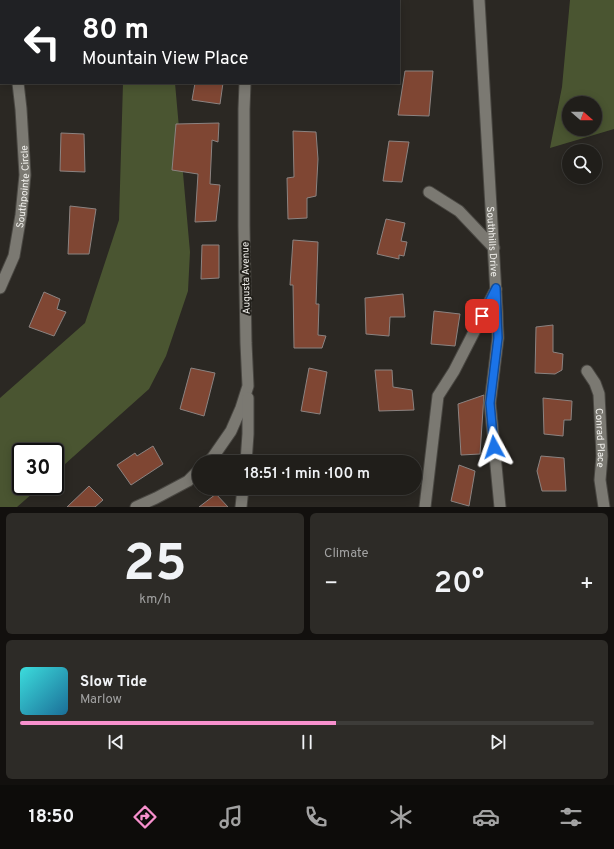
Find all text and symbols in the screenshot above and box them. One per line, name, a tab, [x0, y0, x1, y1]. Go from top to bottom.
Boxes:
text: 80 m	[82, 13, 149, 49]
icon: left	[16, 16, 68, 68]
text: Mountain View Place	[82, 48, 249, 71]
north arrow	[562, 96, 602, 136]
map controls	[562, 96, 602, 184]
button: search	[562, 144, 602, 184]
street label: Southpointe Circle	[14, 145, 33, 229]
street label: Southhills Drive	[483, 206, 500, 277]
street label: Augusta Avenue	[239, 242, 254, 314]
pin	[465, 299, 499, 333]
icon: arrive	[471, 305, 493, 327]
street label: Conrad Place	[592, 408, 607, 468]
position arrow	[473, 426, 515, 468]
speed limit sign: 30	[12, 443, 64, 495]
text: 18:51 · 1 min · 100 m	[244, 465, 370, 484]
text: 25	[123, 533, 187, 599]
text: Climate	[324, 546, 369, 562]
text: 20°	[434, 566, 484, 603]
text: −	[324, 571, 338, 598]
text: +	[580, 571, 594, 598]
text: km/h	[139, 592, 171, 608]
text: Slow Tide	[80, 673, 147, 692]
text: Marlow	[80, 692, 122, 708]
icon: previous	[105, 731, 127, 753]
icon: pause	[296, 731, 318, 753]
icon: next	[487, 731, 509, 753]
icon: directions	[131, 803, 159, 831]
icon: music	[217, 803, 245, 831]
icon: phone	[302, 803, 330, 831]
icon: climate	[387, 803, 415, 831]
icon: car	[472, 803, 500, 831]
icon: filters	[557, 803, 585, 831]
text: 18:50	[29, 806, 74, 829]

